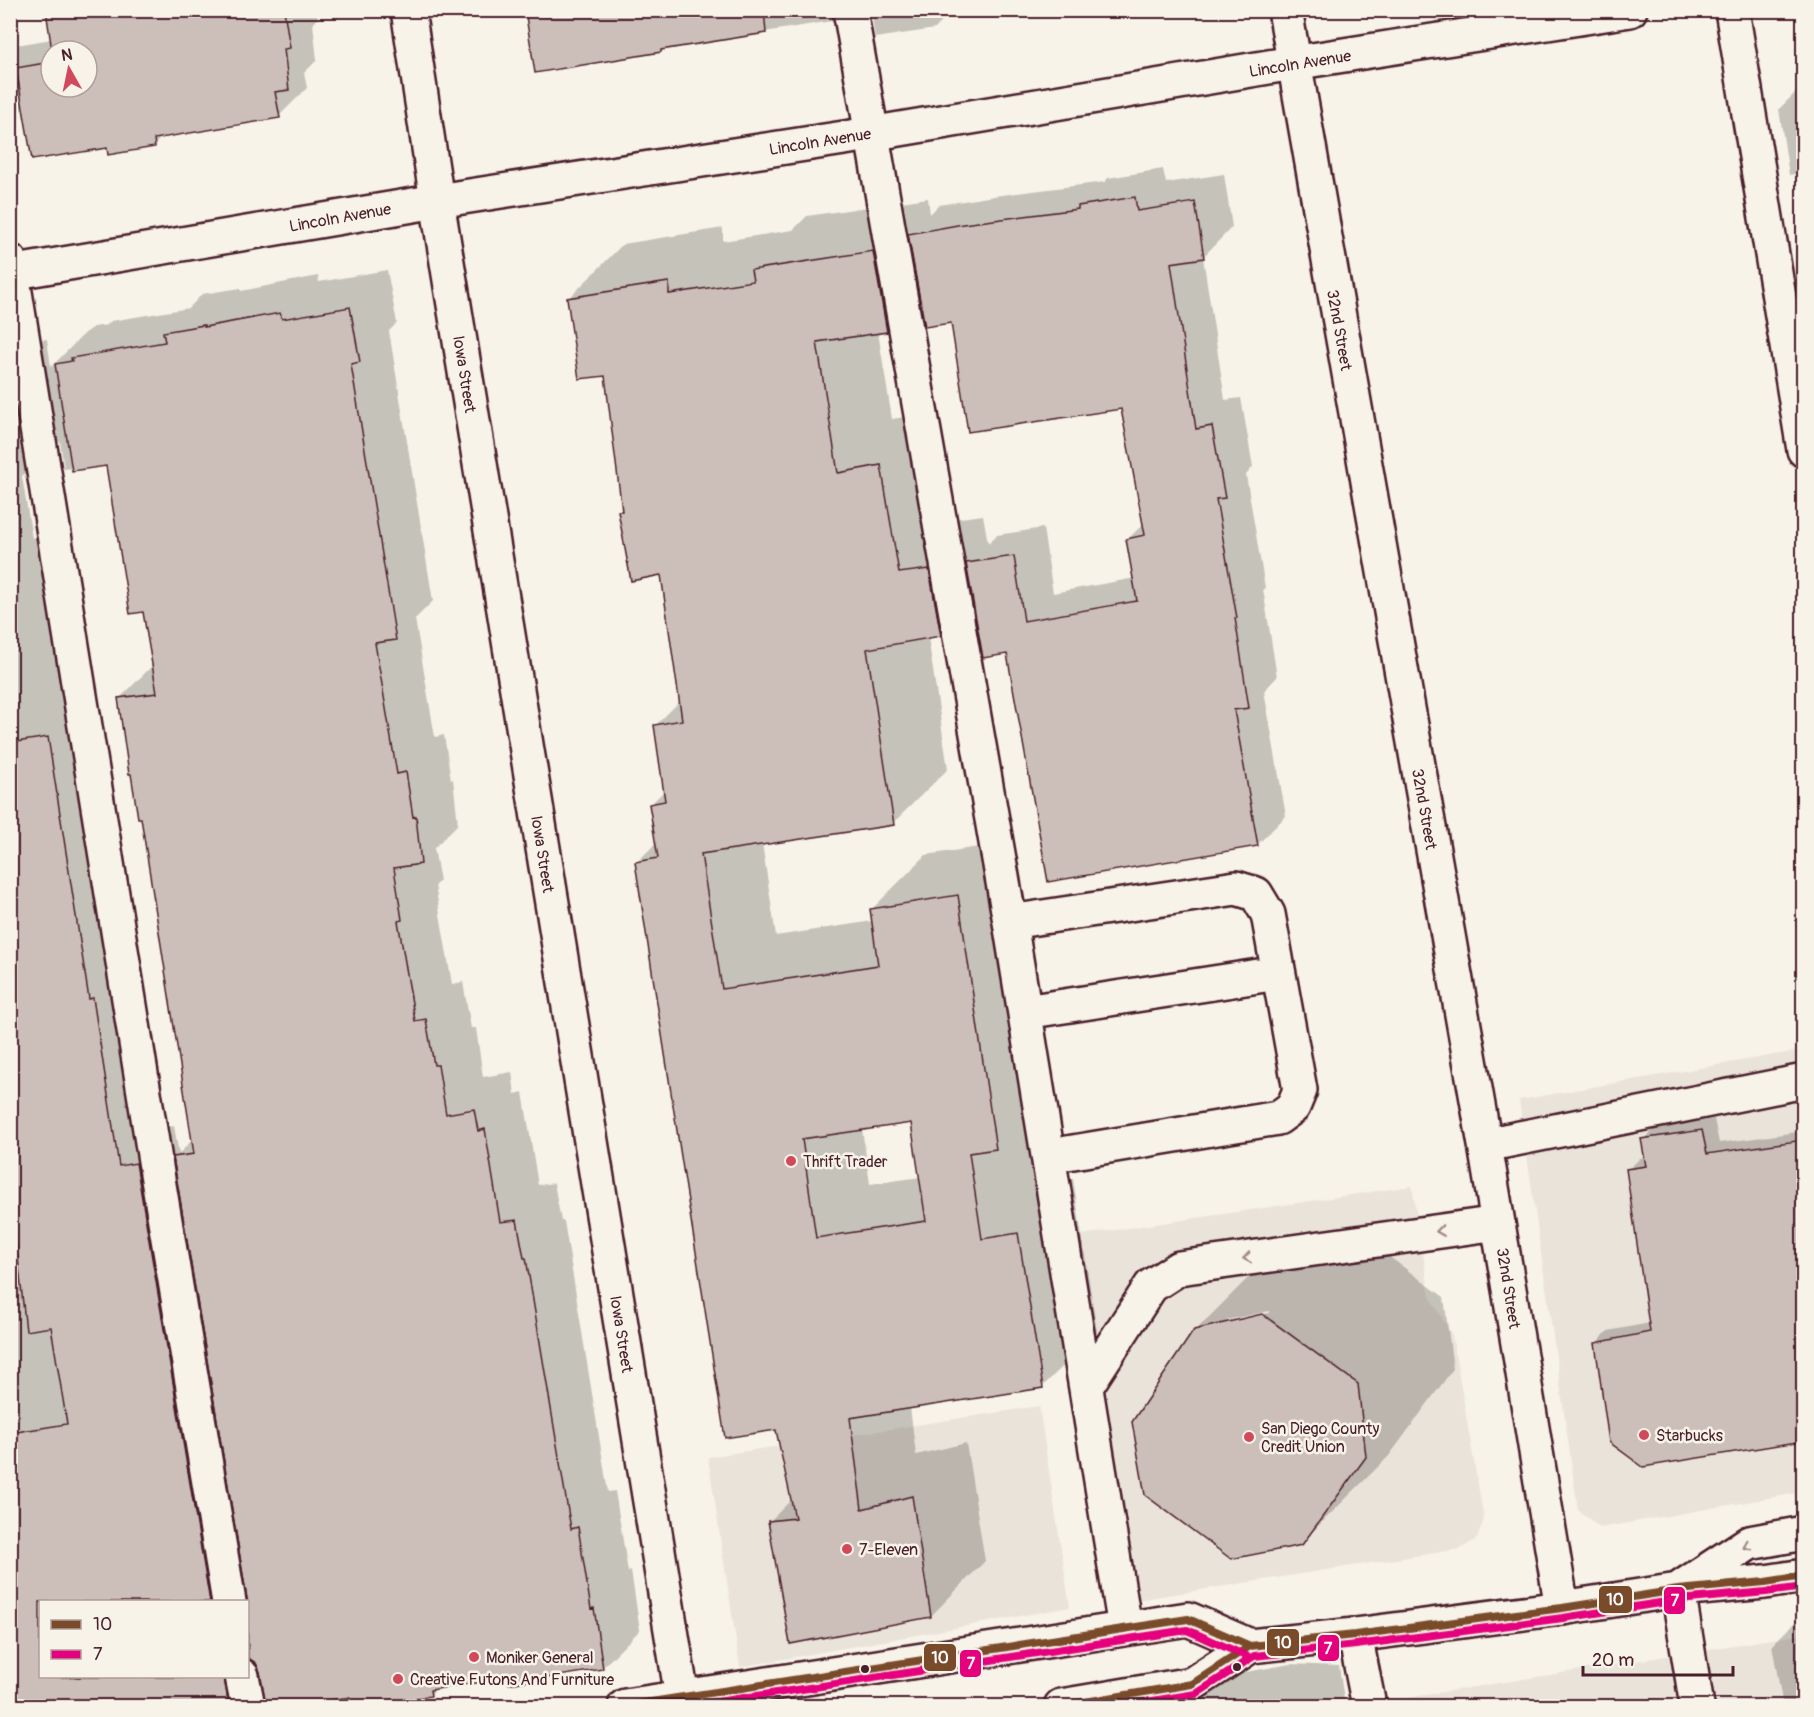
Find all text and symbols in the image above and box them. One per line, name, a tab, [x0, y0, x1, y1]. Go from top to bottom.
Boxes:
north arrow	[39, 39, 99, 99]
text: N	[60, 44, 74, 66]
street label: Lincoln Avenue	[1248, 46, 1353, 82]
street label: Lincoln Avenue	[768, 124, 873, 160]
street label: Lincoln Avenue	[288, 199, 393, 237]
street label: 32nd Street	[1322, 288, 1356, 373]
street label: Iowa Street	[448, 334, 480, 415]
street label: 32nd Street	[1407, 767, 1441, 852]
street label: Iowa Street	[526, 814, 558, 895]
place label: Thrift Trader	[803, 1152, 888, 1172]
marker: Thrift Trader	[784, 1154, 798, 1168]
one-way arrow	[1435, 1224, 1445, 1236]
street label: 32nd Street	[1492, 1246, 1524, 1331]
one-way arrow	[1242, 1252, 1252, 1264]
street label: Iowa Street	[605, 1294, 637, 1375]
place label: San Diego County Credit Union	[1261, 1419, 1380, 1457]
place label: Starbucks	[1656, 1426, 1723, 1446]
marker: Starbucks	[1637, 1428, 1651, 1442]
marker: San Diego County Credit Union	[1242, 1430, 1256, 1444]
one-way arrow	[1743, 1539, 1753, 1550]
place label: 7-Eleven	[859, 1540, 918, 1560]
marker: 7-Eleven	[840, 1542, 854, 1556]
line badge: 10	[1598, 1585, 1633, 1614]
line badge: 7	[1663, 1586, 1686, 1615]
text: 10	[1606, 1590, 1624, 1610]
text: 7	[1671, 1591, 1680, 1611]
legend	[39, 1600, 249, 1678]
text: 10	[93, 1613, 112, 1636]
line badge: 10	[1266, 1628, 1300, 1657]
text: 10	[1274, 1633, 1292, 1653]
line badge: 7	[1317, 1634, 1340, 1662]
text: 7	[1324, 1639, 1333, 1659]
scale bar	[1583, 1639, 1733, 1677]
text: 7	[93, 1643, 103, 1666]
line badge: 10	[923, 1643, 957, 1672]
place label: Moniker General	[486, 1648, 594, 1668]
text: 10	[931, 1648, 949, 1668]
line badge: 7	[959, 1649, 982, 1678]
text: 20 m	[1592, 1649, 1634, 1672]
marker: Moniker General	[467, 1650, 481, 1664]
text: 7	[967, 1654, 976, 1674]
unlabelled marker	[1231, 1661, 1243, 1673]
unlabelled marker	[859, 1663, 871, 1675]
place label: Creative Futons And Furniture	[410, 1670, 614, 1690]
marker: Creative Futons And Furniture	[391, 1672, 405, 1686]

